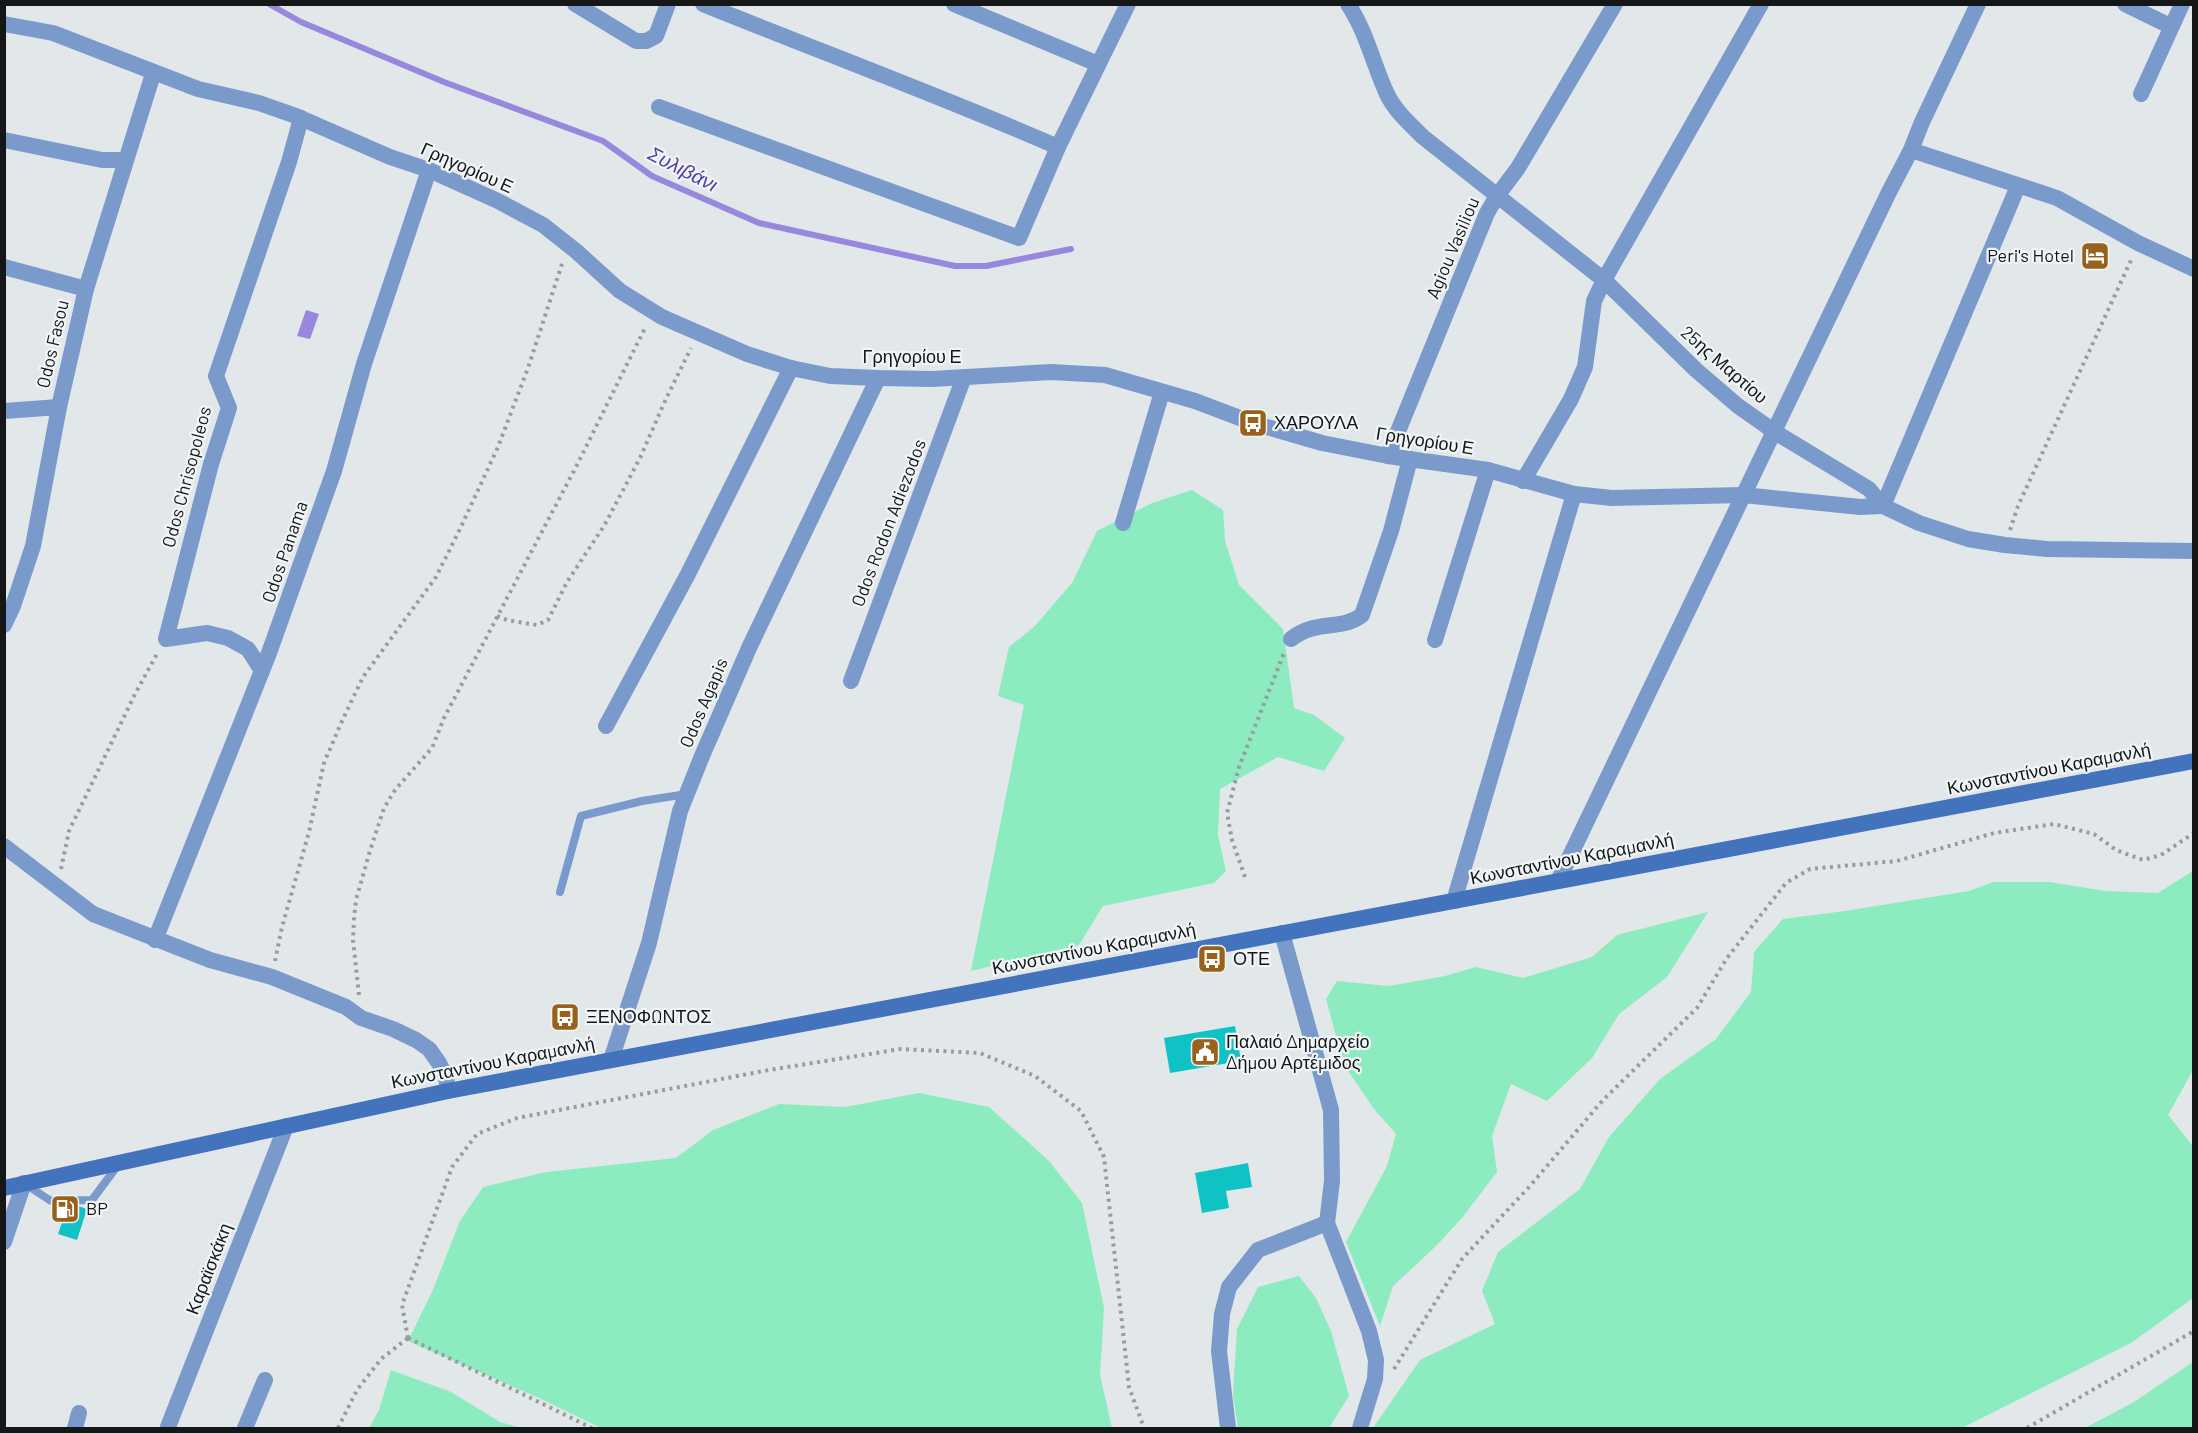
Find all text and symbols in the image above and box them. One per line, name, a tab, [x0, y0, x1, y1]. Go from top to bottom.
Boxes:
street label: Γρηγορίου Ε	[418, 137, 517, 197]
water label: Συλιβάνι	[644, 140, 723, 196]
street label: Agiou Vasiliou	[1421, 194, 1483, 302]
hotel icon: Peri's Hotel	[2079, 240, 2111, 272]
place label: Peri's Hotel	[1987, 244, 2074, 266]
street label: Odos Fasou	[31, 297, 73, 390]
street label: 25ης Μαρτίου	[1677, 321, 1772, 408]
street label: Γρηγορίου Ε	[863, 345, 961, 367]
street label: Odos Chrisopoleos	[157, 404, 215, 550]
bus stop icon: ΧΑΡΟΥΛΑ	[1237, 407, 1269, 439]
place label: ΧΑΡΟΥΛΑ	[1274, 411, 1358, 433]
street label: Γρηγορίου Ε	[1375, 421, 1476, 459]
street label: Odos Rodon Adiezodos	[846, 436, 930, 609]
street label: Odos Panama	[256, 498, 312, 605]
street label: Odos Agapis	[674, 654, 732, 751]
street label: Κωνσταντίνου Καραμανλή	[1945, 737, 2152, 799]
street label: Κωνσταντίνου Καραμανλή	[1468, 827, 1675, 889]
street label: Κωνσταντίνου Καραμανλή	[990, 917, 1197, 979]
bus stop icon: ΟΤΕ	[1196, 943, 1228, 975]
place label: ΟΤΕ	[1233, 947, 1270, 969]
bus stop icon: ΞΕΝΟΦΩΝΤΟΣ	[549, 1001, 581, 1033]
place label: ΞΕΝΟΦΩΝΤΟΣ	[586, 1005, 711, 1027]
place label: Παλαιό Δημαρχείο Δήμου Αρτέμιδος	[1226, 1030, 1370, 1073]
street label: Κωνσταντίνου Καραμανλή	[389, 1031, 596, 1093]
public building icon: Παλαιό Δημαρχείο Δήμου Αρτέμιδος	[1189, 1036, 1221, 1068]
fuel station icon: BP	[49, 1193, 81, 1225]
place label: BP	[86, 1197, 108, 1219]
street label: Καραϊσκάκη	[181, 1220, 236, 1317]

